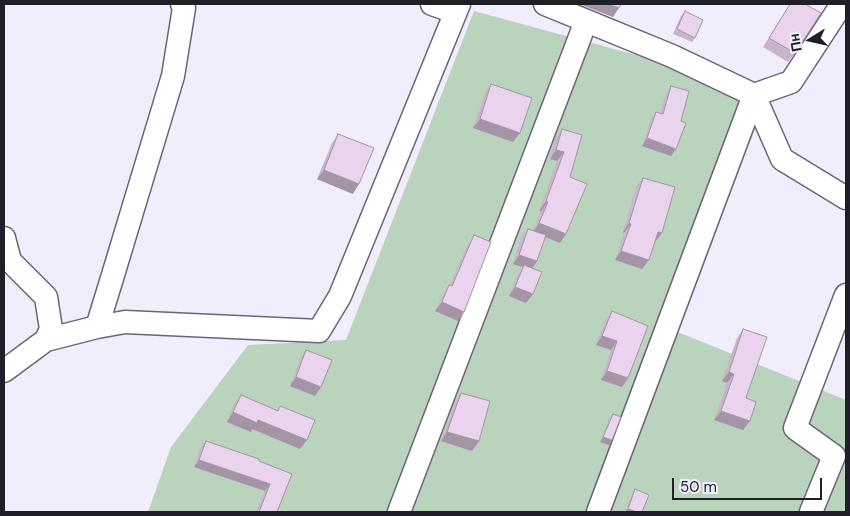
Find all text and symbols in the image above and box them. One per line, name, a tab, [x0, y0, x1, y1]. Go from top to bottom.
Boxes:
north arrow	[785, 15, 835, 65]
text: Пн	[785, 32, 806, 53]
scale bar	[675, 468, 825, 500]
text: 50 m	[680, 477, 717, 497]

